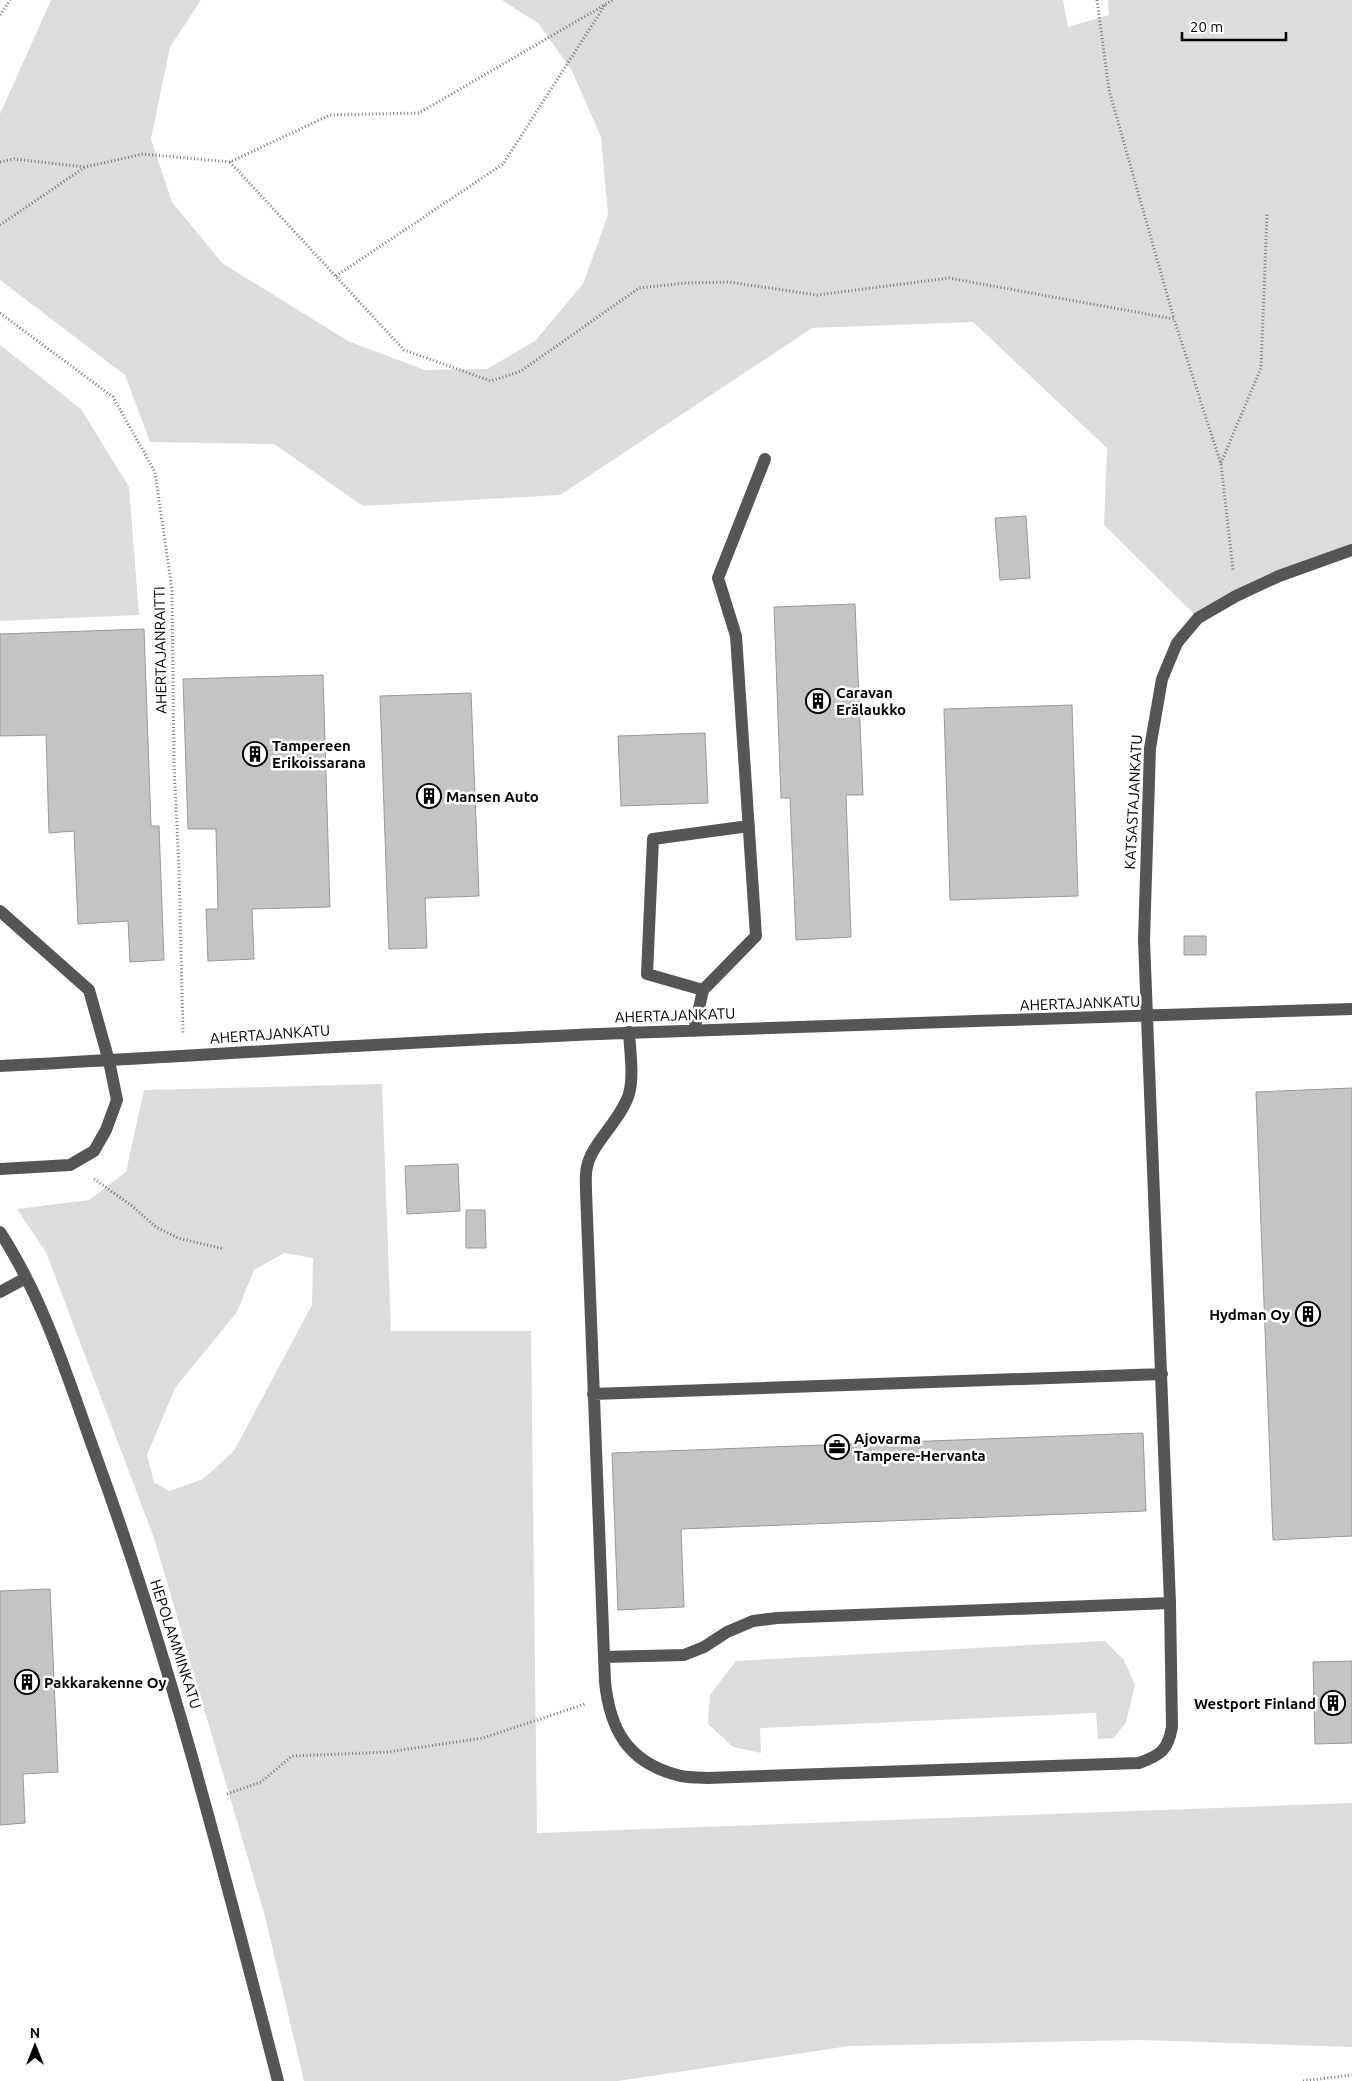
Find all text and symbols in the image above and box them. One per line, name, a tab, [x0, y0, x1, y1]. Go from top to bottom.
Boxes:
scale bar	[1182, 10, 1286, 42]
text: 20 m	[1190, 18, 1223, 35]
street label: AHERTAJANRAITTI	[150, 586, 170, 714]
place label: Caravan Erälaukko	[836, 684, 906, 718]
building icon: Caravan Erälaukko	[805, 688, 831, 714]
street label: KATSASTAJANKATU	[1121, 734, 1145, 870]
place label: Tampereen Erikoissarana	[272, 737, 366, 771]
building icon: Tampereen Erikoissarana	[242, 741, 268, 767]
building icon: Mansen Auto	[416, 783, 442, 809]
place label: Mansen Auto	[446, 788, 539, 805]
street label: AHERTAJANKATU	[1019, 992, 1141, 1014]
street label: AHERTAJANKATU	[614, 1004, 736, 1026]
street label: AHERTAJANKATU	[209, 1021, 331, 1047]
building icon: Hydman Oy	[1295, 1301, 1321, 1327]
place label: Hydman Oy	[1209, 1306, 1290, 1323]
place label: Ajovarma Tampere-Hervanta	[854, 1430, 986, 1464]
office icon: Ajovarma Tampere-Hervanta	[824, 1434, 850, 1460]
street label: HEPOLAMMINKATU	[147, 1577, 205, 1711]
building icon: Pakkarakenne Oy	[14, 1669, 40, 1695]
place label: Pakkarakenne Oy	[44, 1674, 167, 1691]
building icon: Westport Finland	[1320, 1690, 1346, 1716]
place label: Westport Finland	[1194, 1695, 1316, 1712]
north arrow	[10, 2021, 60, 2071]
text: N	[30, 2025, 40, 2041]

